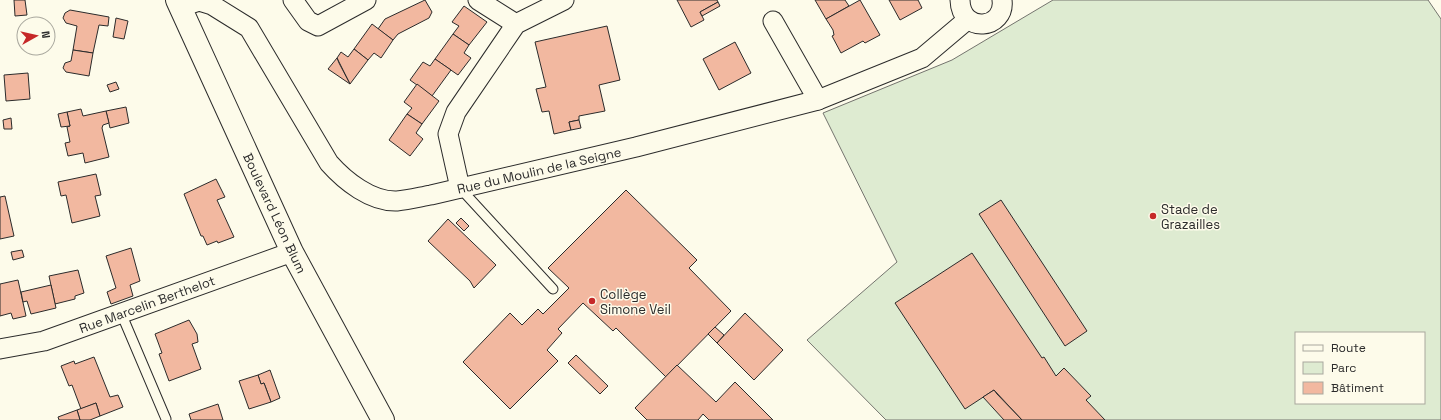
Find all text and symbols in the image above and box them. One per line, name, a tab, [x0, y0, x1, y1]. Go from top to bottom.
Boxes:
north arrow	[16, 16, 56, 56]
text: N	[38, 30, 53, 39]
street label: Rue du Moulin de la Seigne	[455, 143, 623, 198]
street label: Boulevard Léon Blum	[239, 150, 310, 276]
place label: Stade de Grazailles	[1161, 201, 1220, 233]
marker: Stade de Grazailles	[1148, 211, 1158, 221]
street label: Rue Marcelin Berthelot	[77, 272, 218, 337]
place label: Collège Simone Veil	[600, 286, 671, 318]
marker: Collège Simone Veil	[587, 296, 597, 306]
legend	[1295, 332, 1425, 404]
text: Route	[1331, 340, 1366, 356]
text: Parc	[1331, 360, 1356, 376]
text: Bâtiment	[1331, 380, 1384, 396]

